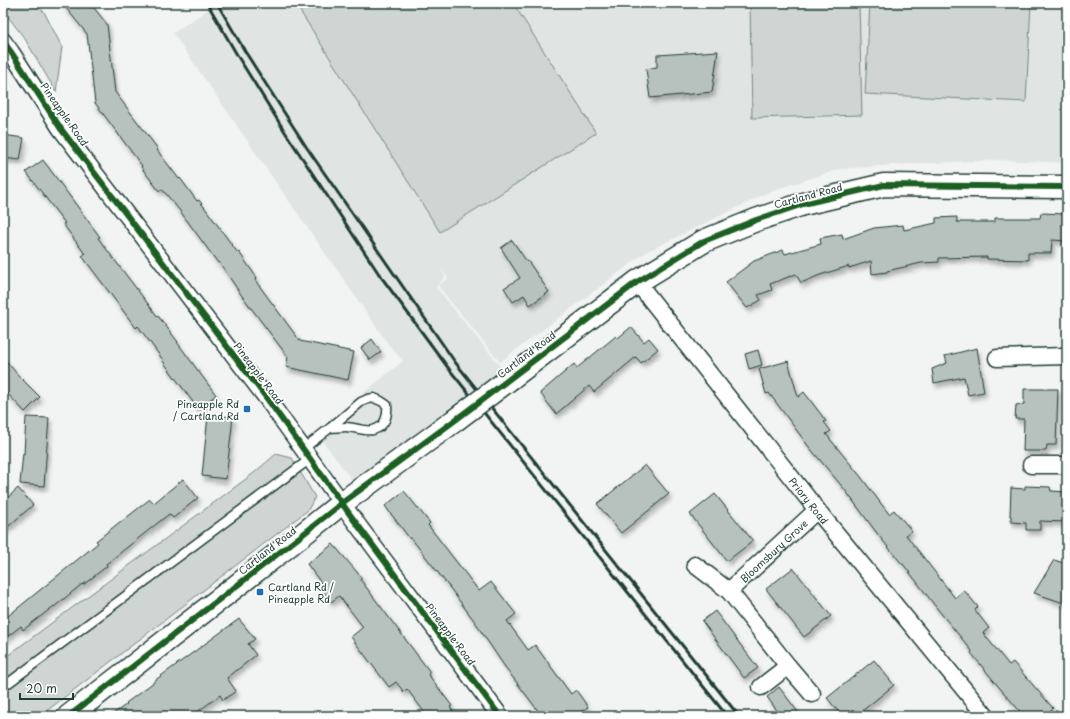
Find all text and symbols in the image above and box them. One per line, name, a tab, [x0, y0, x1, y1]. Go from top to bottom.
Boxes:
street label: Pineapple Road	[38, 79, 93, 149]
street label: Cartland Road	[772, 179, 844, 211]
street label: Cartland Road	[493, 327, 559, 381]
street label: Pineapple Road	[231, 339, 287, 407]
place label: Pineapple Rd / Cartland Rd	[173, 396, 239, 423]
marker: Pineapple Rd / Cartland Rd	[242, 404, 252, 414]
street label: Priory Road	[786, 474, 833, 527]
street label: Bloomsbury Grove	[736, 515, 810, 585]
street label: Cartland Road	[235, 522, 299, 578]
place label: Cartland Rd / Pineapple Rd	[268, 579, 335, 606]
marker: Cartland Rd / Pineapple Rd	[255, 587, 265, 597]
street label: Pineapple Road	[423, 600, 479, 668]
scale bar	[20, 675, 73, 701]
text: 20 m	[26, 679, 57, 697]

